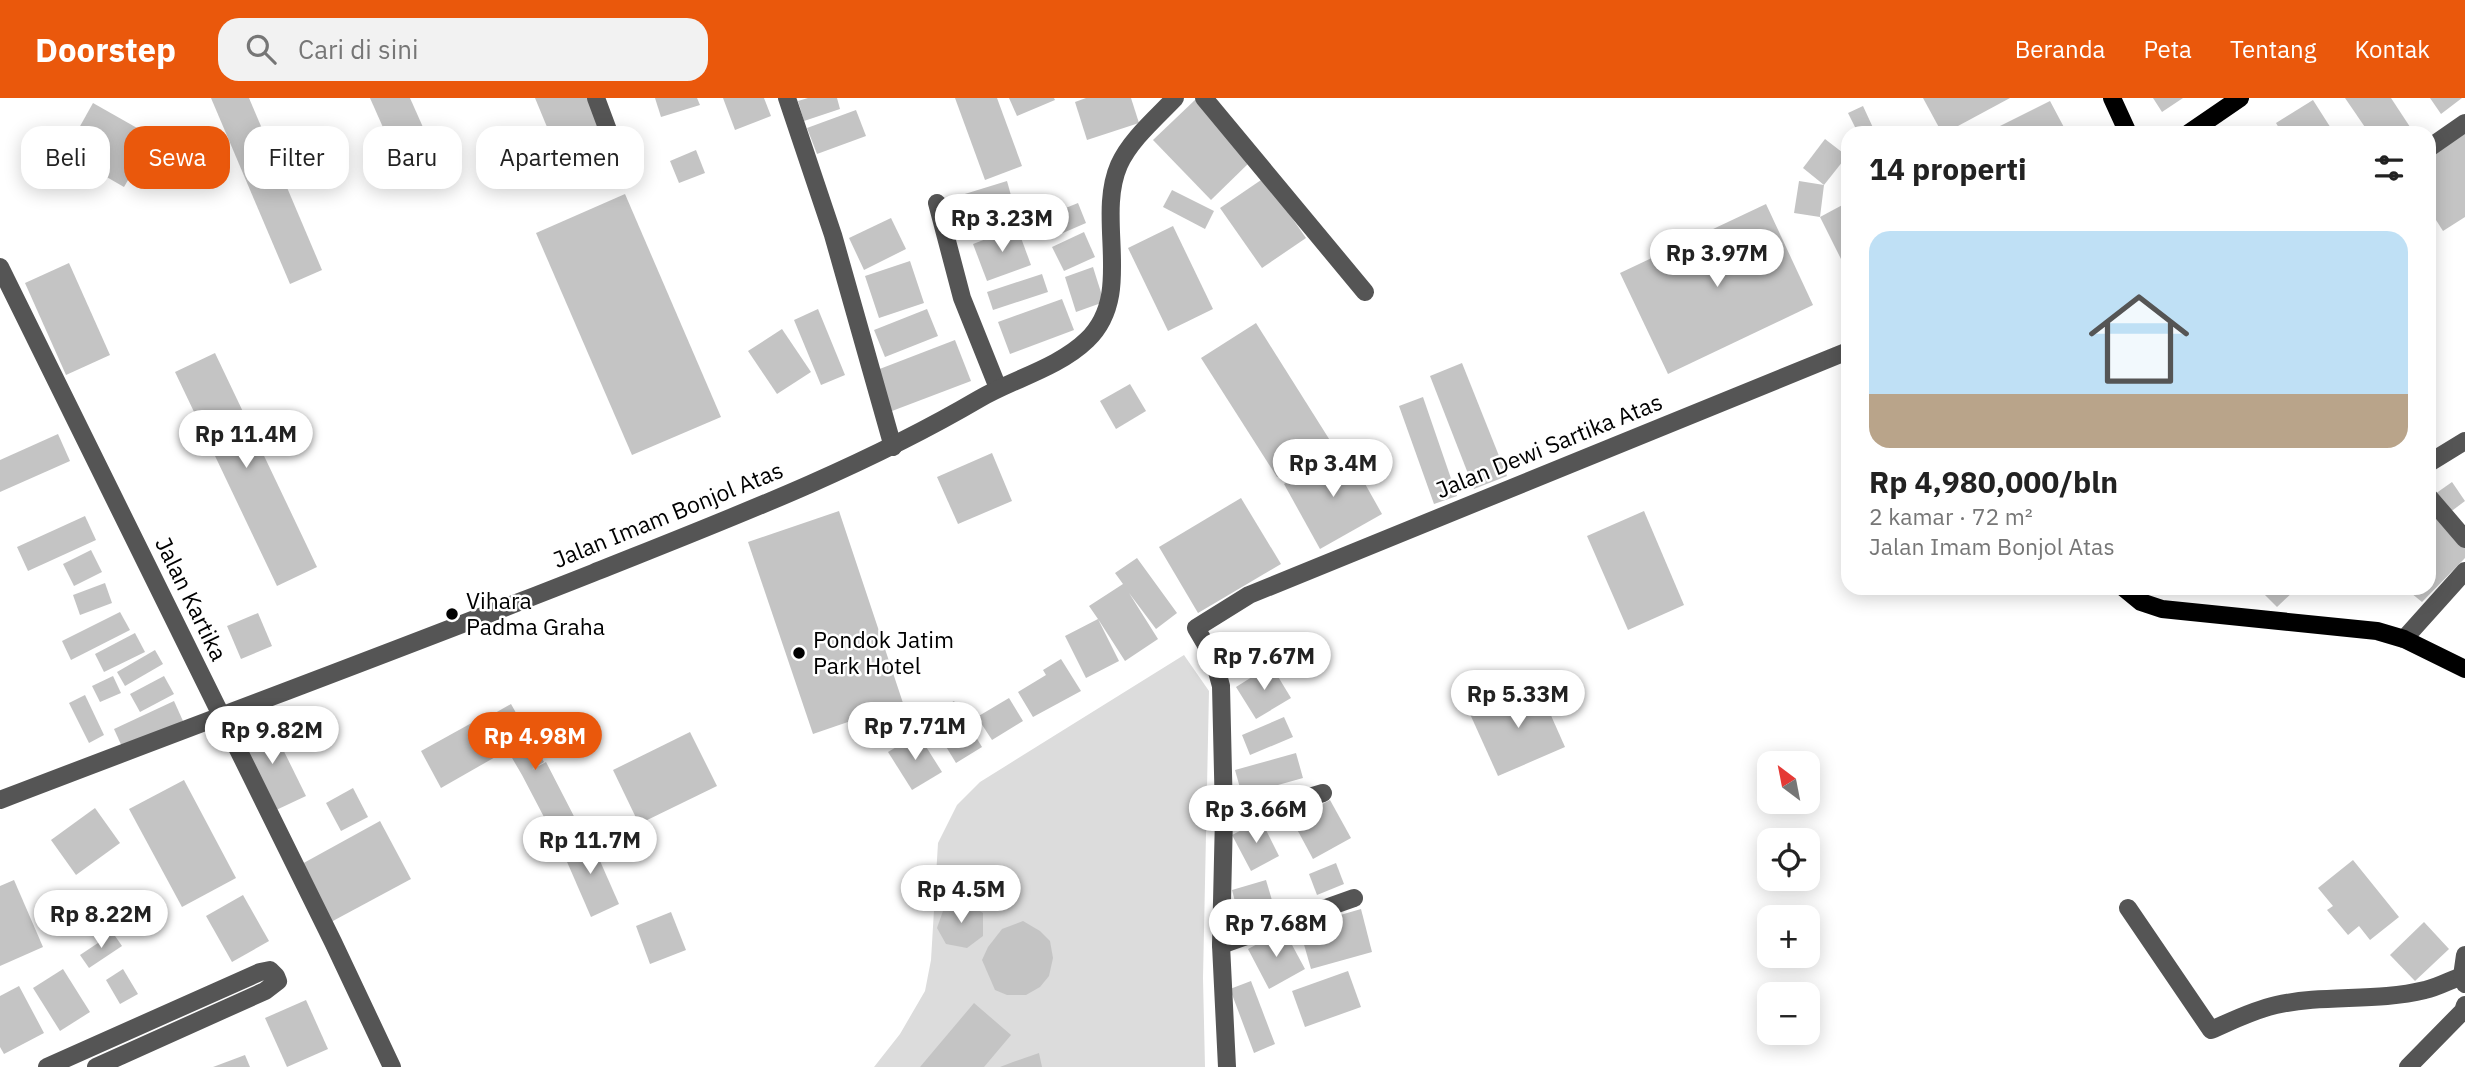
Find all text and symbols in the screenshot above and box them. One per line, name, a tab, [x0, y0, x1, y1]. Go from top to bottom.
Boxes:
search box	[218, 18, 708, 81]
text: Doorstep	[35, 28, 176, 71]
icon: search	[242, 30, 280, 68]
text: Cari di sini	[298, 32, 418, 66]
text: Beranda	[2015, 33, 2105, 65]
text: Peta	[2143, 33, 2192, 65]
text: Tentang	[2230, 33, 2316, 65]
text: Kontak	[2354, 33, 2430, 65]
chip: Beli	[21, 126, 110, 189]
chip: Sewa	[124, 126, 230, 189]
chip: Filter	[244, 126, 349, 189]
chip: Baru	[363, 126, 462, 189]
chip: Apartemen	[476, 126, 644, 189]
text: 14 properti	[1869, 149, 2027, 188]
icon: filters	[2370, 149, 2408, 187]
pin: Rp 3.23M	[930, 194, 1074, 254]
text: Rp 3.23M	[951, 202, 1053, 232]
pin: Rp 3.97M	[1645, 230, 1789, 289]
text: Rp 3.97M	[1666, 237, 1768, 267]
icon: home	[2076, 276, 2202, 402]
street label: Jalan Dewi Sartika Atas	[1431, 386, 1666, 504]
pin: Rp 11.4M	[174, 410, 318, 470]
text: Rp 11.4M	[195, 418, 297, 448]
pin: Rp 3.4M	[1268, 440, 1398, 499]
text: Rp 3.4M	[1289, 447, 1377, 477]
street label: Jalan Imam Bonjol Atas	[548, 454, 787, 574]
text: Rp 4,980,000/bln	[1869, 462, 2118, 501]
text: 2 kamar · 72 m²	[1869, 501, 2033, 531]
text: Jalan Imam Bonjol Atas	[1869, 531, 2115, 561]
street label: Jalan Kartika	[149, 532, 235, 665]
place label: Vihara Padma Graha	[466, 585, 605, 641]
marker: Vihara Padma Graha	[444, 606, 460, 622]
place label: Pondok Jatim Park Hotel	[813, 624, 954, 680]
pin: Rp 7.67M	[1192, 632, 1336, 692]
text: Rp 7.67M	[1213, 640, 1315, 670]
marker: Pondok Jatim Park Hotel	[791, 645, 807, 661]
pin: Rp 5.33M	[1446, 670, 1590, 730]
text: Rp 5.33M	[1467, 678, 1569, 708]
pin: Rp 7.71M	[843, 702, 987, 762]
pin: Rp 9.82M	[200, 706, 344, 766]
text: Rp 7.71M	[864, 710, 966, 740]
pin: Rp 4.98M	[463, 712, 607, 772]
text: Rp 9.82M	[221, 714, 323, 744]
text: Rp 4.98M	[484, 720, 586, 750]
north arrow	[1757, 751, 1820, 814]
map controls	[1757, 751, 1820, 1045]
pin: Rp 3.66M	[1184, 786, 1328, 845]
text: Rp 3.66M	[1205, 793, 1307, 823]
pin: Rp 11.7M	[518, 816, 662, 876]
text: Rp 11.7M	[539, 824, 641, 854]
button: locate	[1757, 828, 1820, 891]
pin: Rp 4.5M	[896, 866, 1026, 925]
text: Rp 4.5M	[917, 873, 1005, 903]
pin: Rp 8.22M	[29, 890, 173, 950]
text: Rp 8.22M	[50, 898, 152, 928]
pin: Rp 7.68M	[1204, 900, 1348, 959]
button: +	[1757, 905, 1820, 968]
text: Rp 7.68M	[1225, 907, 1327, 937]
button: −	[1757, 982, 1820, 1045]

